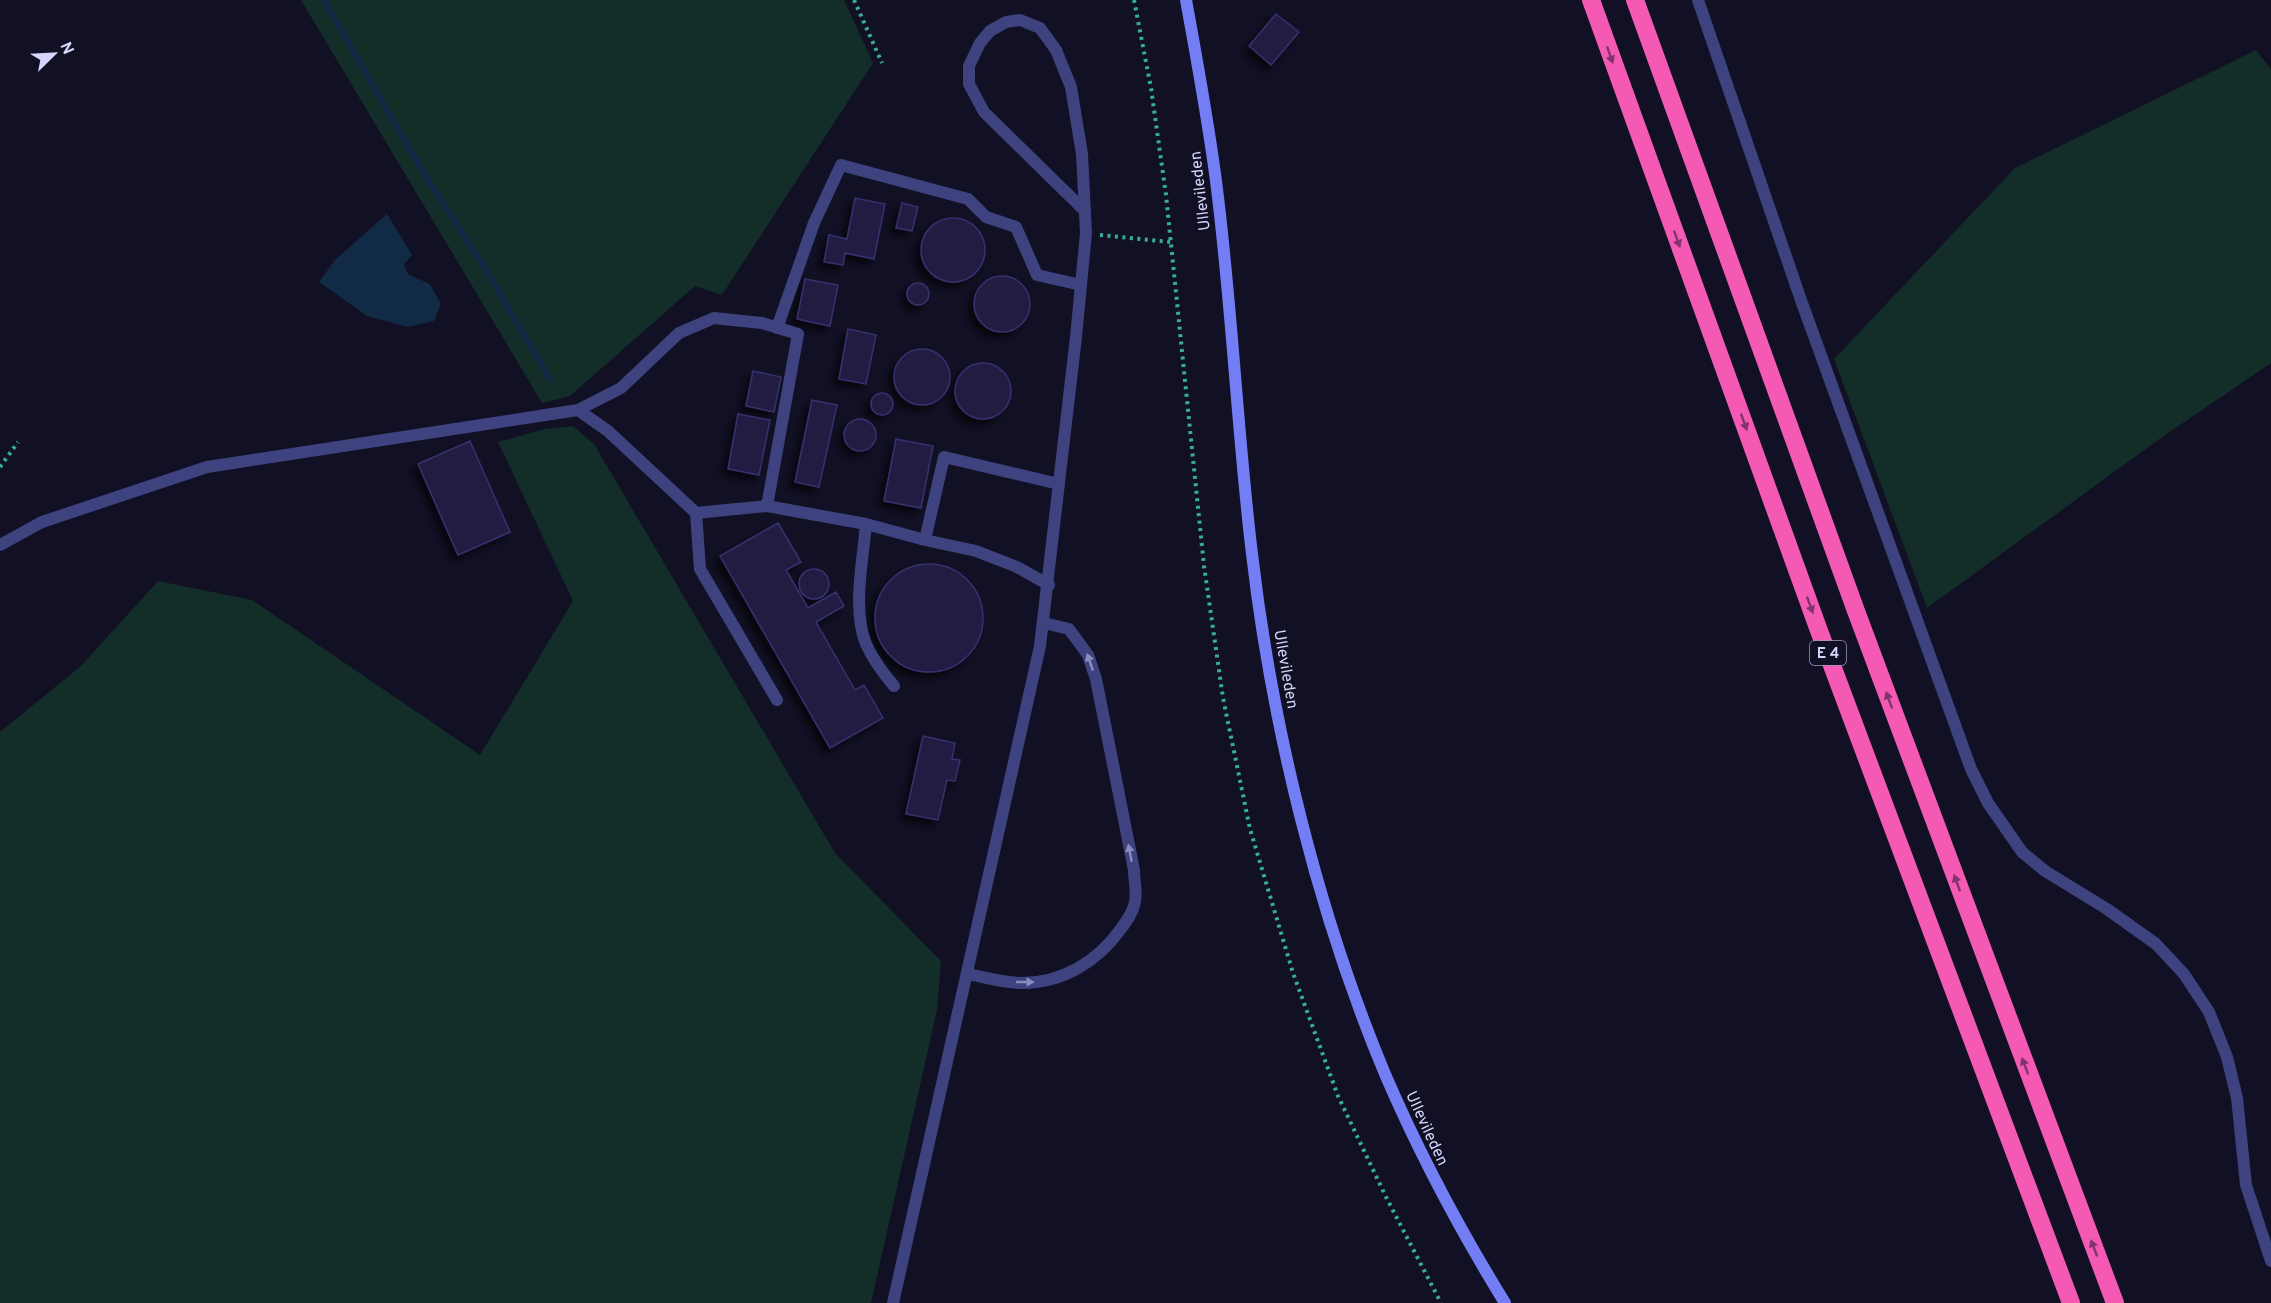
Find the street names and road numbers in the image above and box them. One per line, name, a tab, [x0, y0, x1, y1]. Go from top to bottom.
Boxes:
street label: Ullevileden	[1186, 150, 1216, 232]
street label: Ullevileden	[1268, 628, 1302, 710]
road number: E 4	[1810, 641, 1846, 665]
street label: Ullevileden	[1400, 1088, 1452, 1169]

